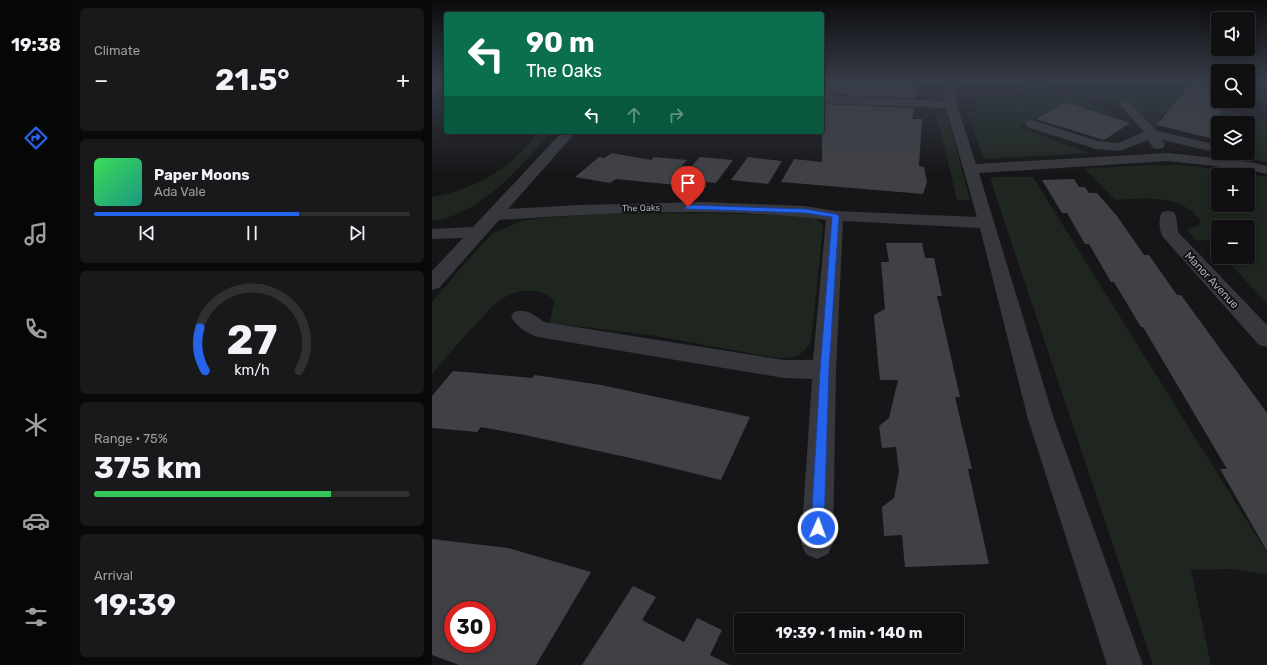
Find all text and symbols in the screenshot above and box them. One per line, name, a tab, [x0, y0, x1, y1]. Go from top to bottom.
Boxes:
map controls	[1211, 12, 1255, 264]
button: sound	[1211, 12, 1255, 56]
text: 90 m	[526, 26, 595, 59]
icon: left	[460, 28, 512, 80]
text: 19:38	[11, 34, 61, 56]
text: Climate	[94, 43, 140, 58]
text: The Oaks	[526, 60, 602, 82]
text: 21.5°	[215, 62, 290, 98]
button: search	[1211, 64, 1255, 108]
text: −	[94, 67, 108, 94]
text: +	[396, 67, 410, 94]
icon: left	[581, 104, 603, 126]
icon: ahead	[623, 104, 645, 126]
icon: right	[665, 104, 687, 126]
button: layers	[1211, 116, 1255, 160]
icon: directions	[22, 124, 50, 152]
text: Paper Moons	[154, 166, 250, 184]
pin	[671, 166, 705, 207]
button: +	[1211, 168, 1255, 212]
icon: arrive	[677, 172, 699, 194]
text: Ada Vale	[154, 184, 206, 199]
street label: The Oaks	[622, 203, 660, 213]
icon: music	[22, 220, 50, 248]
button: −	[1211, 220, 1255, 264]
icon: previous	[136, 222, 158, 244]
icon: pause	[241, 222, 263, 244]
icon: next	[346, 222, 368, 244]
street label: Manor Avenue	[1182, 249, 1241, 311]
text: 27	[227, 314, 277, 363]
icon: phone	[22, 315, 50, 343]
text: km/h	[234, 361, 270, 378]
icon: climate	[22, 411, 50, 439]
text: Range · 75%	[94, 431, 168, 446]
text: 375 km	[94, 450, 202, 486]
icon: car	[22, 507, 50, 535]
position arrow	[797, 507, 839, 549]
text: Arrival	[94, 568, 133, 583]
text: 19:39	[94, 587, 176, 623]
speed limit sign: 30	[444, 601, 496, 653]
icon: filters	[22, 603, 50, 631]
text: 19:39 · 1 min · 140 m	[776, 624, 922, 642]

